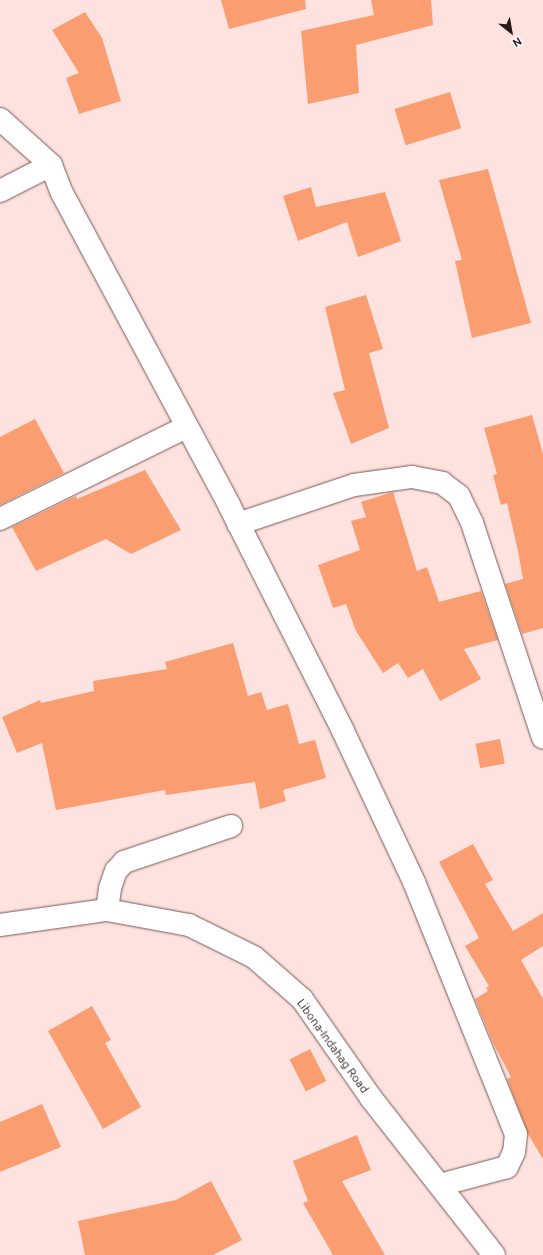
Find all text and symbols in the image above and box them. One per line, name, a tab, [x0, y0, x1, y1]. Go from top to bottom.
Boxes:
north arrow	[491, 12, 531, 52]
text: N	[511, 35, 524, 50]
street label: Libona-Indahag Road	[294, 996, 372, 1096]

